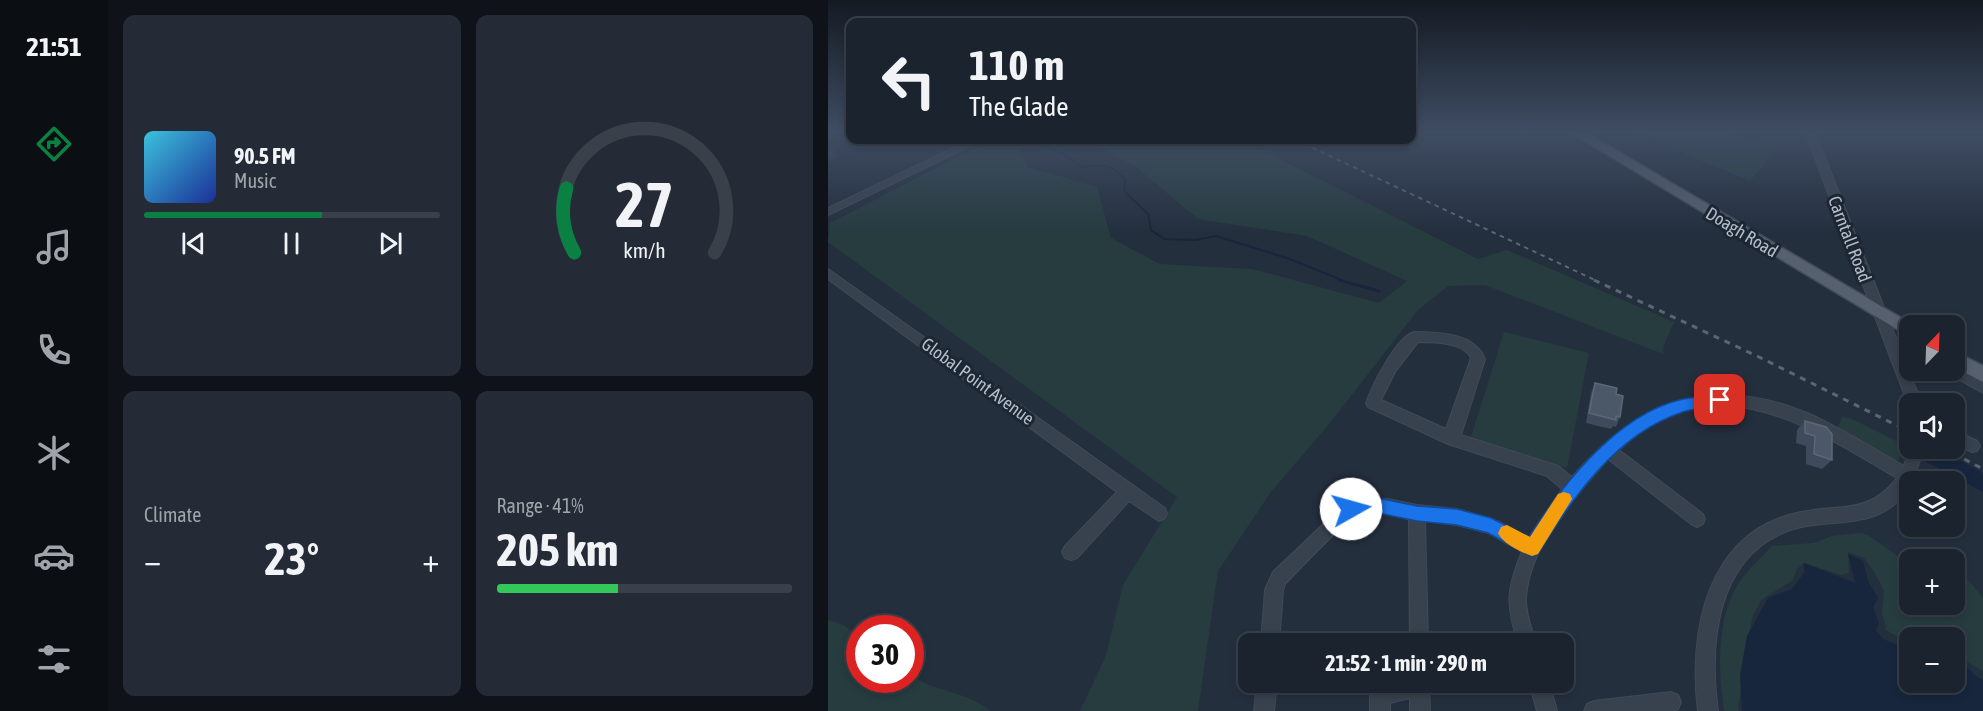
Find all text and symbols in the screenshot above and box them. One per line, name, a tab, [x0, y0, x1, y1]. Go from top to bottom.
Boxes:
text: 21:51	[26, 31, 82, 62]
text: 110 m	[969, 41, 1064, 89]
icon: left	[870, 42, 948, 120]
text: The Glade	[969, 91, 1068, 122]
icon: directions	[33, 123, 75, 165]
text: 90.5 FM	[234, 143, 296, 169]
text: Music	[234, 169, 276, 192]
text: 27	[615, 169, 674, 240]
street label: Carntall Road	[1824, 193, 1876, 285]
street label: Doagh Road	[1702, 202, 1782, 262]
icon: music	[33, 226, 75, 268]
icon: previous	[177, 227, 210, 260]
icon: pause	[275, 227, 308, 260]
icon: next	[374, 227, 407, 260]
text: km/h	[623, 238, 666, 263]
north arrow	[1899, 315, 1965, 381]
map controls	[1899, 315, 1965, 693]
icon: phone	[33, 329, 75, 371]
street label: Global Point Avenue	[918, 333, 1038, 429]
pin	[1694, 374, 1745, 425]
icon: arrive	[1703, 383, 1736, 416]
button: sound	[1899, 393, 1965, 459]
icon: climate	[33, 432, 75, 474]
button: layers	[1899, 471, 1965, 537]
position arrow	[1319, 477, 1383, 541]
text: Range · 41%	[497, 494, 584, 517]
text: Climate	[144, 503, 201, 526]
text: 205 km	[497, 524, 618, 576]
text: 23°	[264, 533, 319, 585]
icon: car	[33, 535, 75, 577]
text: −	[144, 541, 161, 579]
text: +	[422, 541, 439, 579]
button: +	[1899, 549, 1965, 615]
speed limit sign: 30	[846, 615, 924, 693]
button: −	[1899, 627, 1965, 693]
icon: filters	[33, 638, 75, 680]
text: 21:52 · 1 min · 290 m	[1325, 650, 1487, 676]

